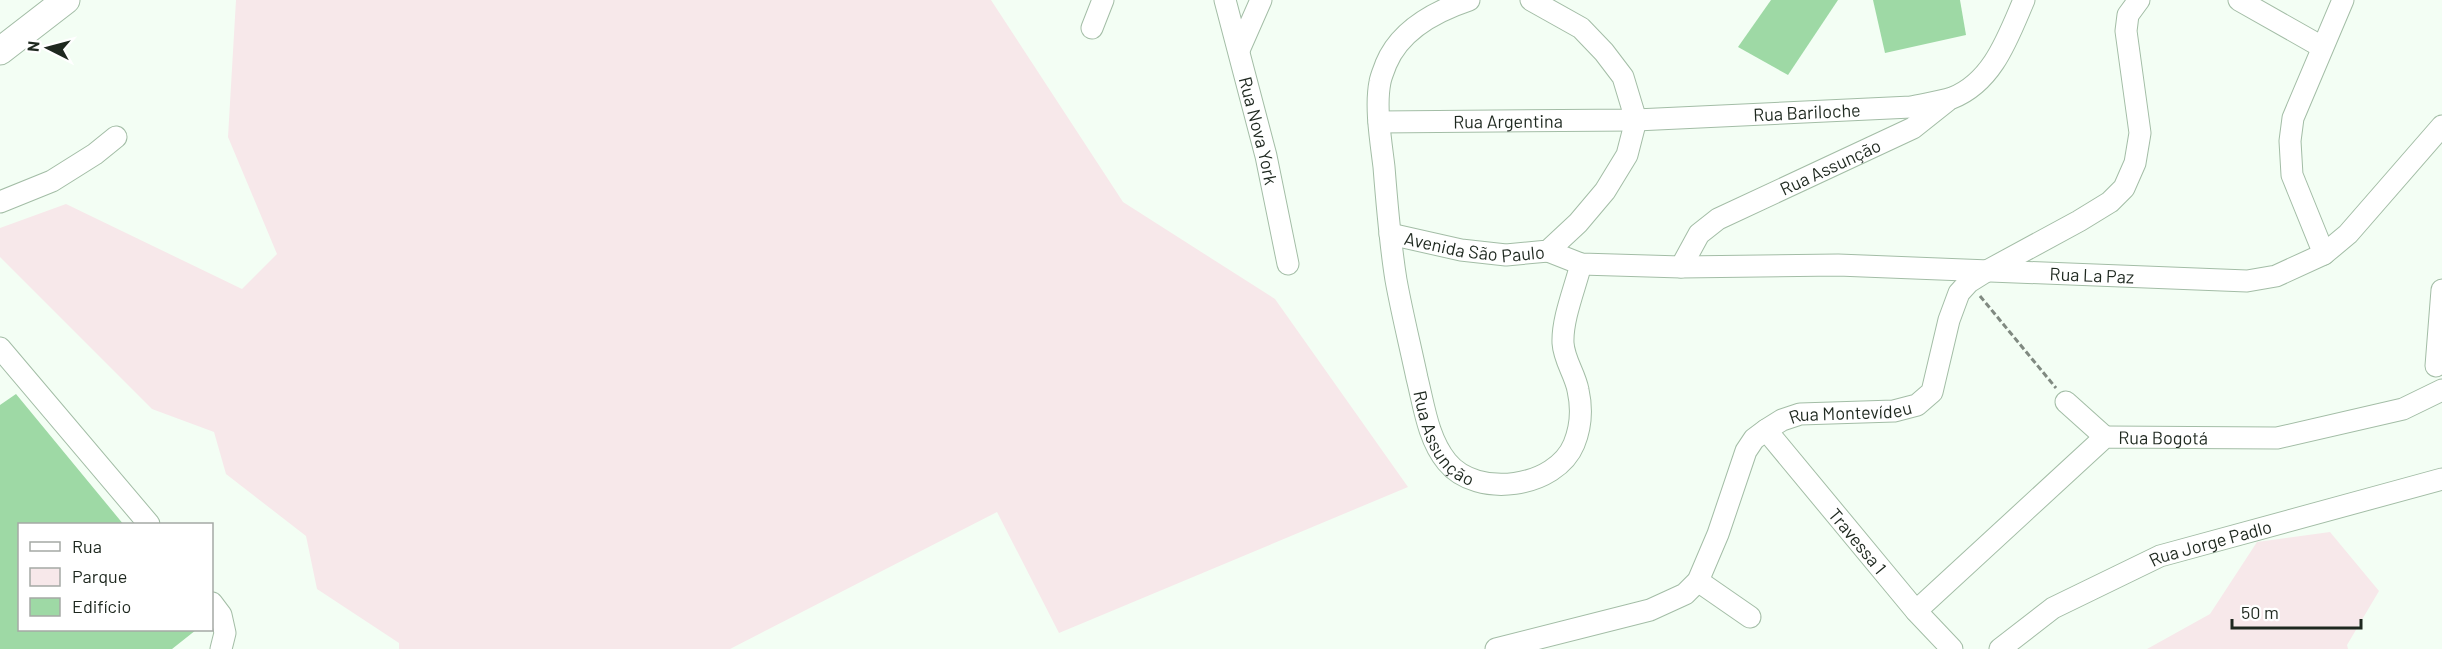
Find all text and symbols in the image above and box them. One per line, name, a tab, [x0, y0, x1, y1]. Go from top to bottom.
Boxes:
north arrow	[18, 18, 78, 78]
text: N	[23, 40, 43, 53]
street label: Rua Nova York	[1235, 74, 1283, 187]
street label: Rua Bariloche	[1753, 98, 1861, 125]
street label: Rua Argentina	[1453, 110, 1563, 132]
street label: Rua Assunção	[1776, 134, 1884, 200]
street label: Avenida São Paulo	[1402, 227, 1546, 266]
street label: Rua La Paz	[2049, 262, 2134, 288]
street label: Rua Assunção	[1409, 388, 1478, 490]
street label: Rua Montevídeu	[1786, 396, 1914, 428]
street label: Rua Bogotá	[2118, 426, 2208, 449]
street label: Travessa 1	[1824, 504, 1891, 578]
street label: Rua Jorge Padlo	[2145, 515, 2274, 571]
legend	[18, 523, 213, 631]
text: Rua	[72, 535, 102, 557]
text: Parque	[72, 565, 127, 587]
scale bar	[2232, 592, 2361, 630]
text: Edifício	[72, 595, 131, 617]
text: 50 m	[2241, 601, 2279, 623]

